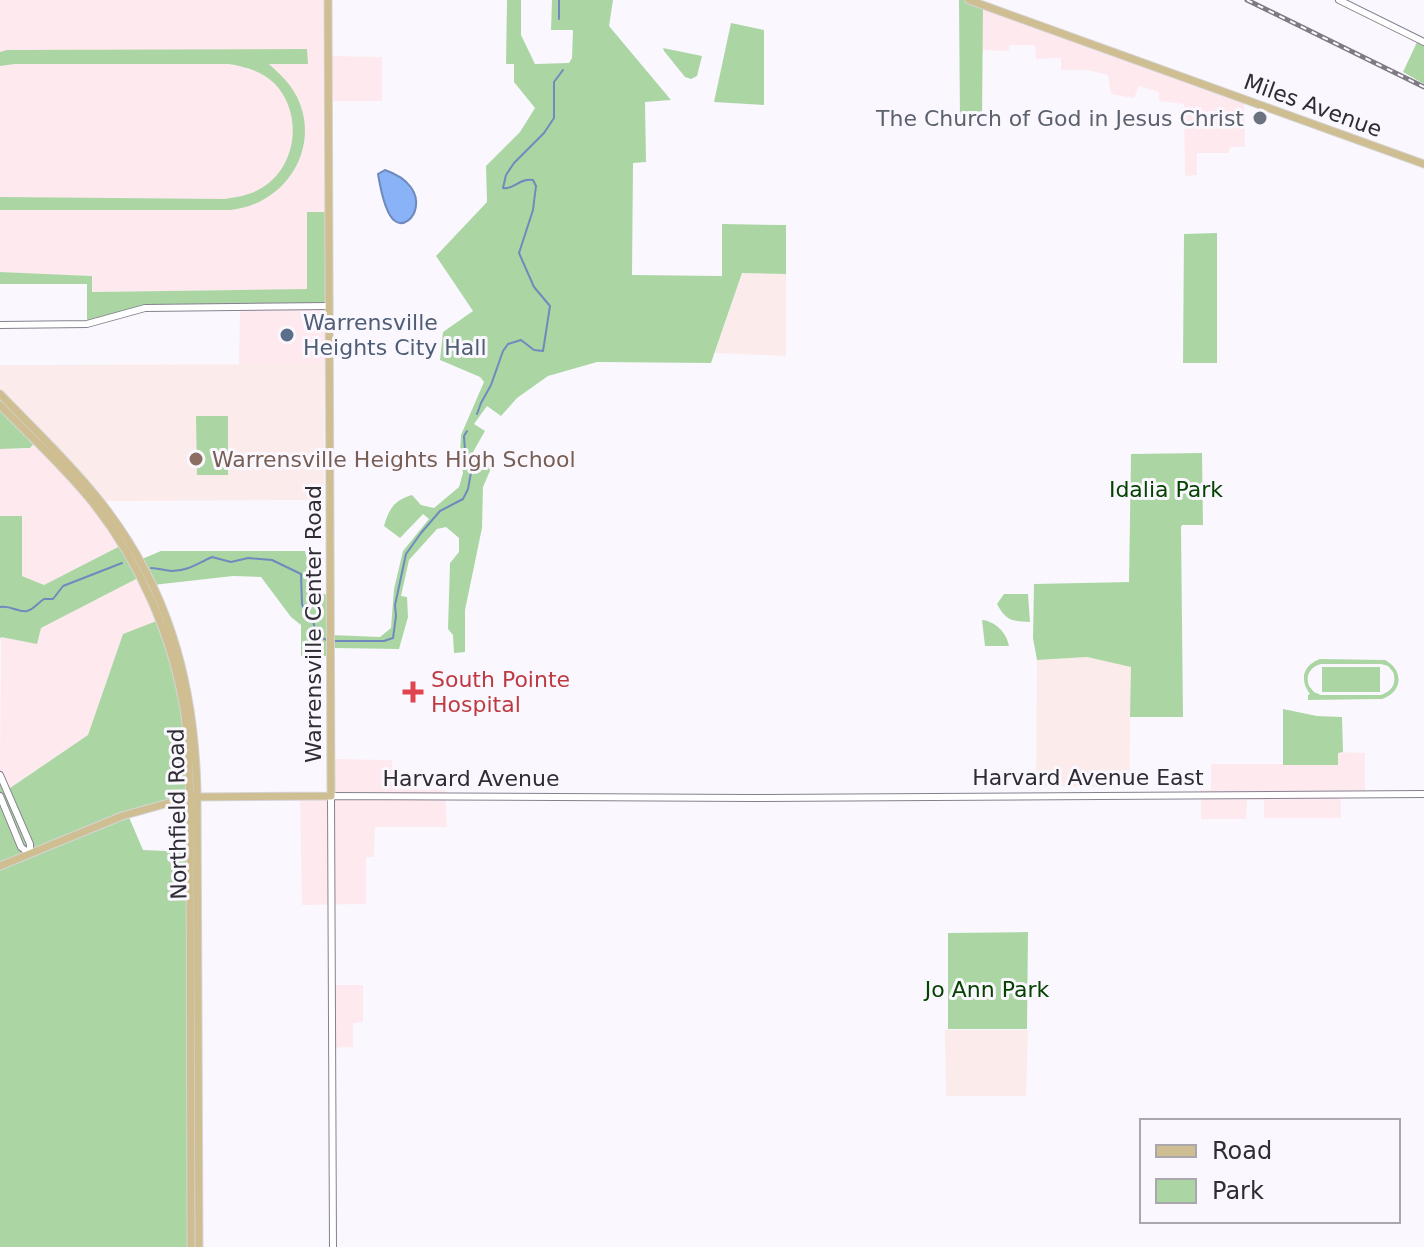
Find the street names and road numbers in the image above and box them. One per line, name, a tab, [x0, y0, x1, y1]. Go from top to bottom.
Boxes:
street label: Miles Avenue	[1240, 69, 1385, 142]
street label: Warrensville Center Road	[301, 485, 326, 763]
street label: Northfield Road	[164, 728, 191, 900]
street label: Harvard Avenue East	[972, 765, 1204, 790]
street label: Harvard Avenue	[383, 766, 559, 791]

